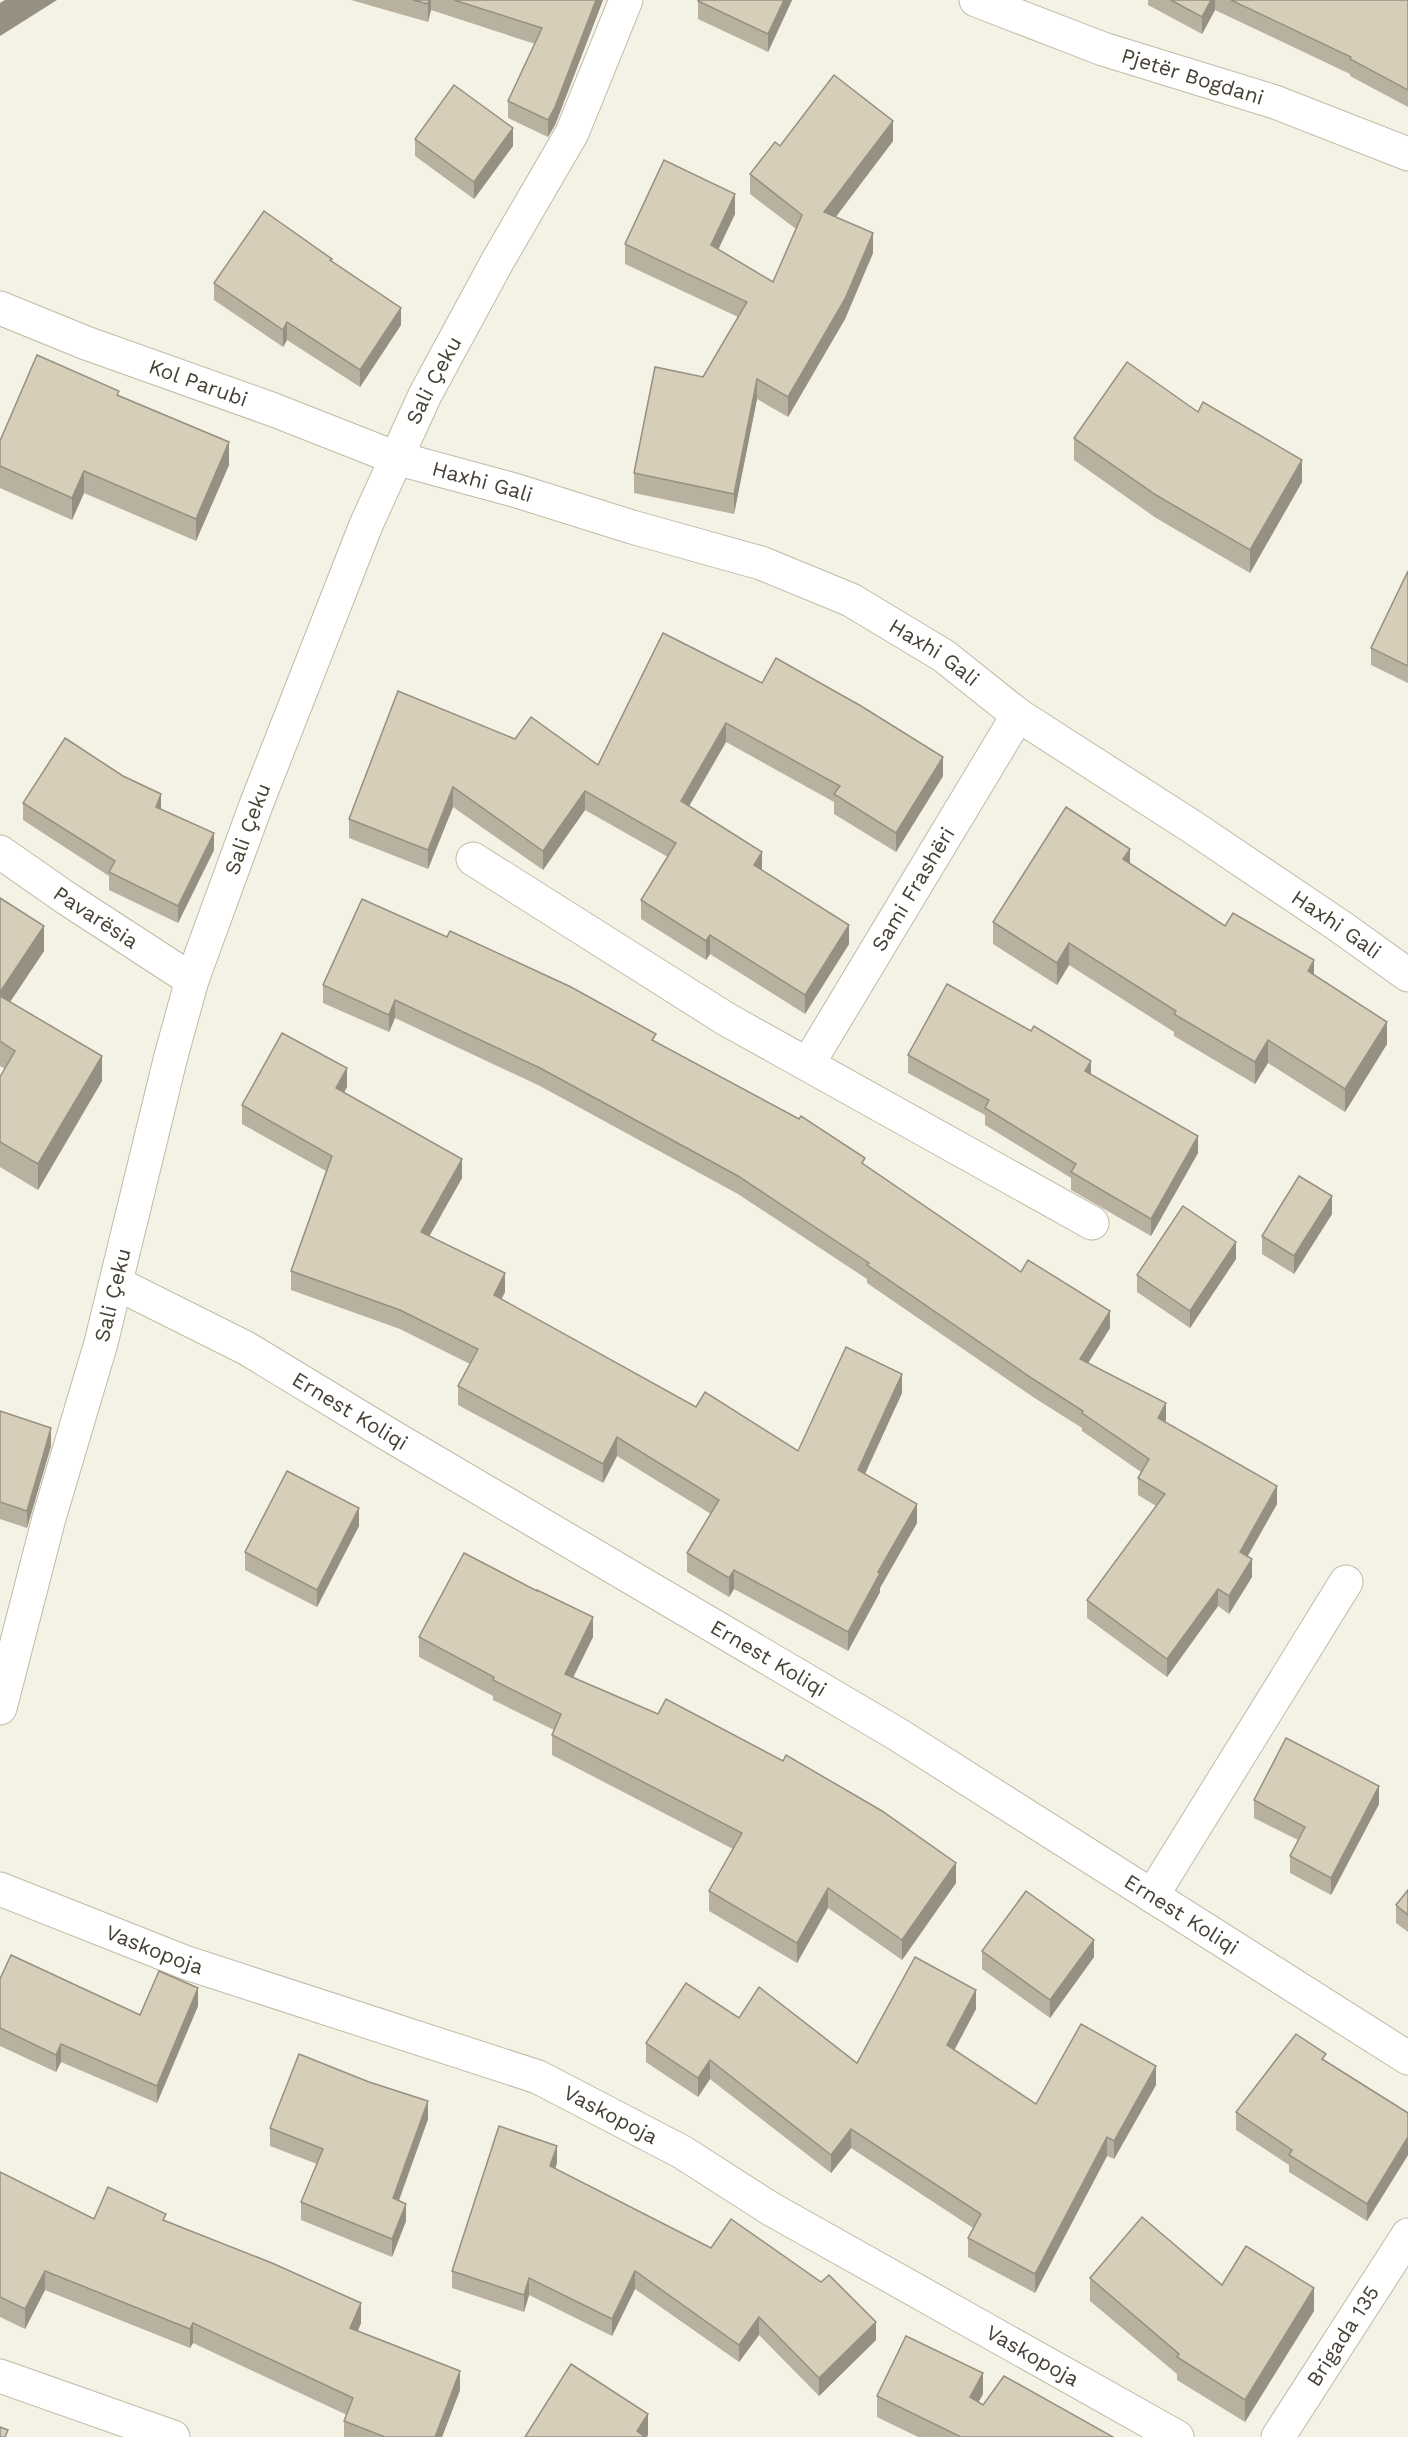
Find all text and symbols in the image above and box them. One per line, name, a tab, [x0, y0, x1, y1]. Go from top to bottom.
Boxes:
street label: Pjetër Bogdani	[1119, 42, 1267, 110]
street label: Sali Çeku	[400, 332, 466, 428]
street label: Kol Parubi	[146, 353, 251, 412]
street label: Haxhi Gali	[429, 455, 536, 507]
street label: Haxhi Gali	[885, 613, 984, 691]
street label: Sali Çeku	[219, 779, 275, 878]
street label: Sami Frashëri	[866, 822, 960, 956]
street label: Pavarësia	[49, 880, 143, 954]
street label: Haxhi Gali	[1287, 884, 1386, 964]
street label: Sali Çeku	[89, 1246, 136, 1345]
street label: Ernest Koliqi	[288, 1366, 412, 1455]
street label: Ernest Koliqi	[706, 1614, 831, 1702]
street label: Ernest Koliqi	[1120, 1868, 1244, 1959]
street label: Vaskopoja	[102, 1919, 207, 1979]
street label: Vaskopoja	[559, 2080, 662, 2149]
street label: Brigada 135	[1301, 2281, 1384, 2391]
street label: Vaskopoja	[982, 2319, 1084, 2391]

